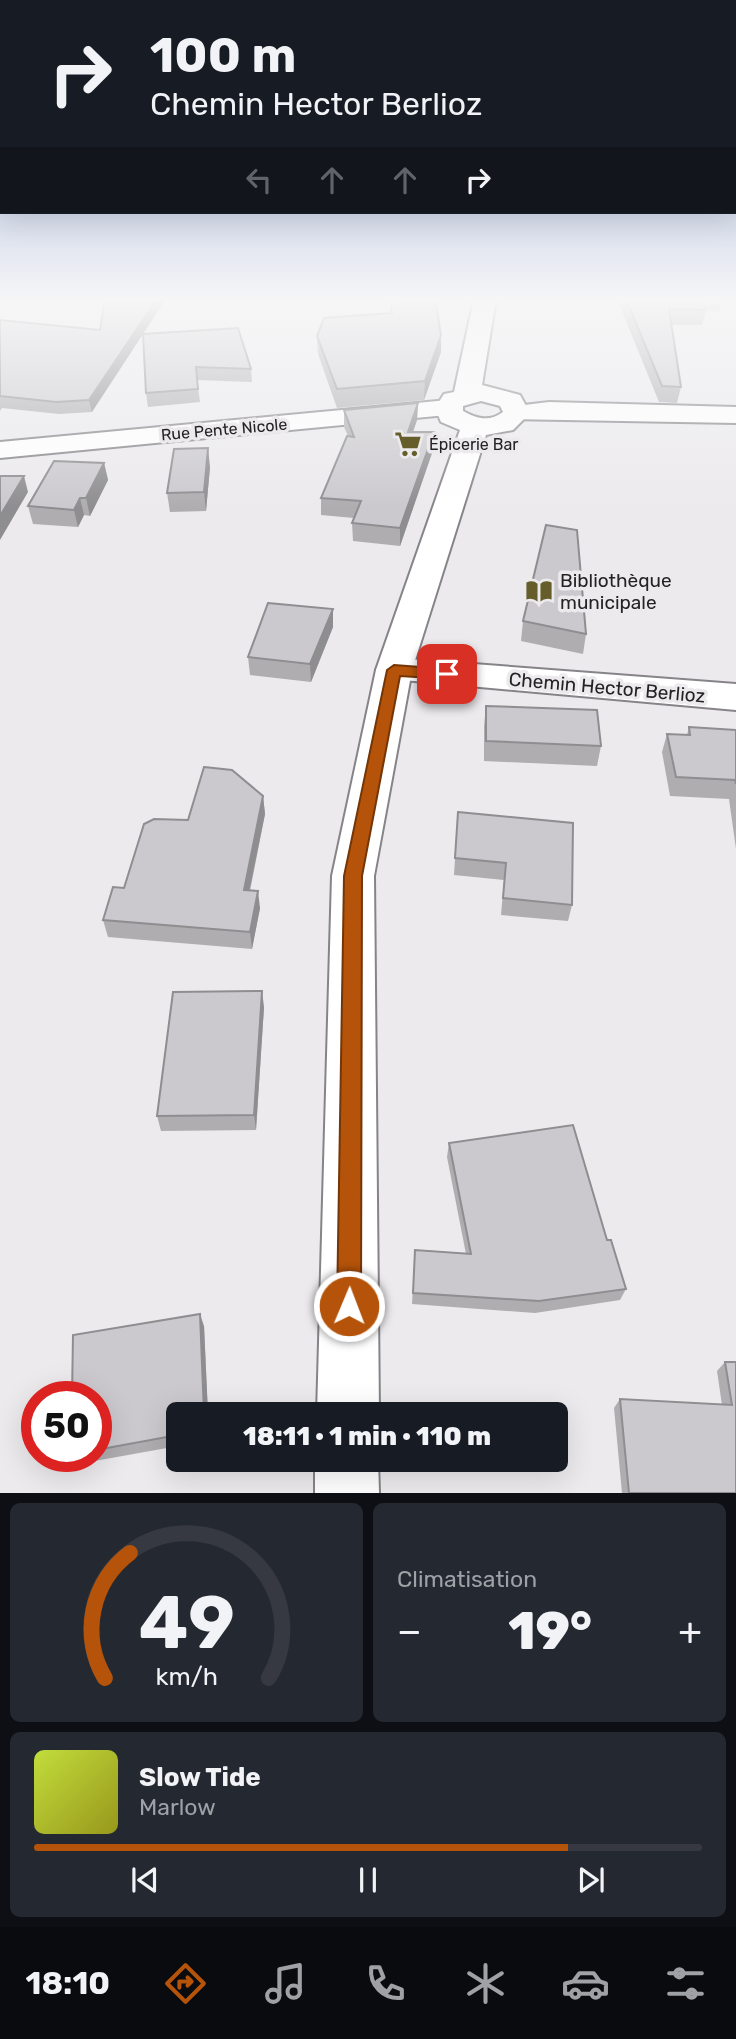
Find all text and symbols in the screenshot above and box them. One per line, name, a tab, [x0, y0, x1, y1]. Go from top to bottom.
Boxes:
text: 100 m	[150, 26, 296, 84]
icon: right	[35, 28, 126, 119]
text: Chemin Hector Berlioz	[150, 85, 482, 123]
icon: left	[240, 161, 278, 199]
icon: ahead	[313, 161, 351, 199]
icon: ahead	[386, 161, 424, 199]
icon: right	[459, 161, 497, 199]
street label: Rue Pente Nicole	[160, 415, 288, 444]
supermarket icon: Épicerie Bar	[393, 429, 423, 459]
place label: Épicerie Bar	[429, 435, 518, 454]
place label: Bibliothèque municipale	[560, 569, 672, 614]
library icon: Bibliothèque municipale	[524, 576, 554, 606]
pin	[417, 644, 477, 704]
icon: arrive	[428, 655, 466, 693]
street label: Chemin Hector Berlioz	[508, 667, 706, 708]
position arrow	[312, 1269, 386, 1343]
speed limit sign: 50	[21, 1381, 112, 1472]
text: 18:11 · 1 min · 110 m	[243, 1421, 491, 1452]
text: Climatisation	[397, 1565, 537, 1593]
text: 49	[138, 1581, 235, 1667]
text: 19°	[508, 1600, 592, 1662]
text: −	[397, 1608, 422, 1654]
text: +	[678, 1608, 702, 1654]
text: km/h	[155, 1662, 218, 1691]
text: Slow Tide	[139, 1762, 261, 1793]
text: Marlow	[139, 1793, 216, 1821]
icon: previous	[126, 1861, 164, 1899]
icon: pause	[349, 1861, 387, 1899]
icon: next	[572, 1861, 610, 1899]
icon: directions	[161, 1959, 210, 2008]
icon: music	[261, 1959, 310, 2008]
icon: phone	[361, 1959, 410, 2008]
icon: climate	[461, 1959, 510, 2008]
icon: car	[561, 1959, 610, 2008]
icon: filters	[661, 1959, 710, 2008]
text: 18:10	[26, 1964, 110, 2002]

